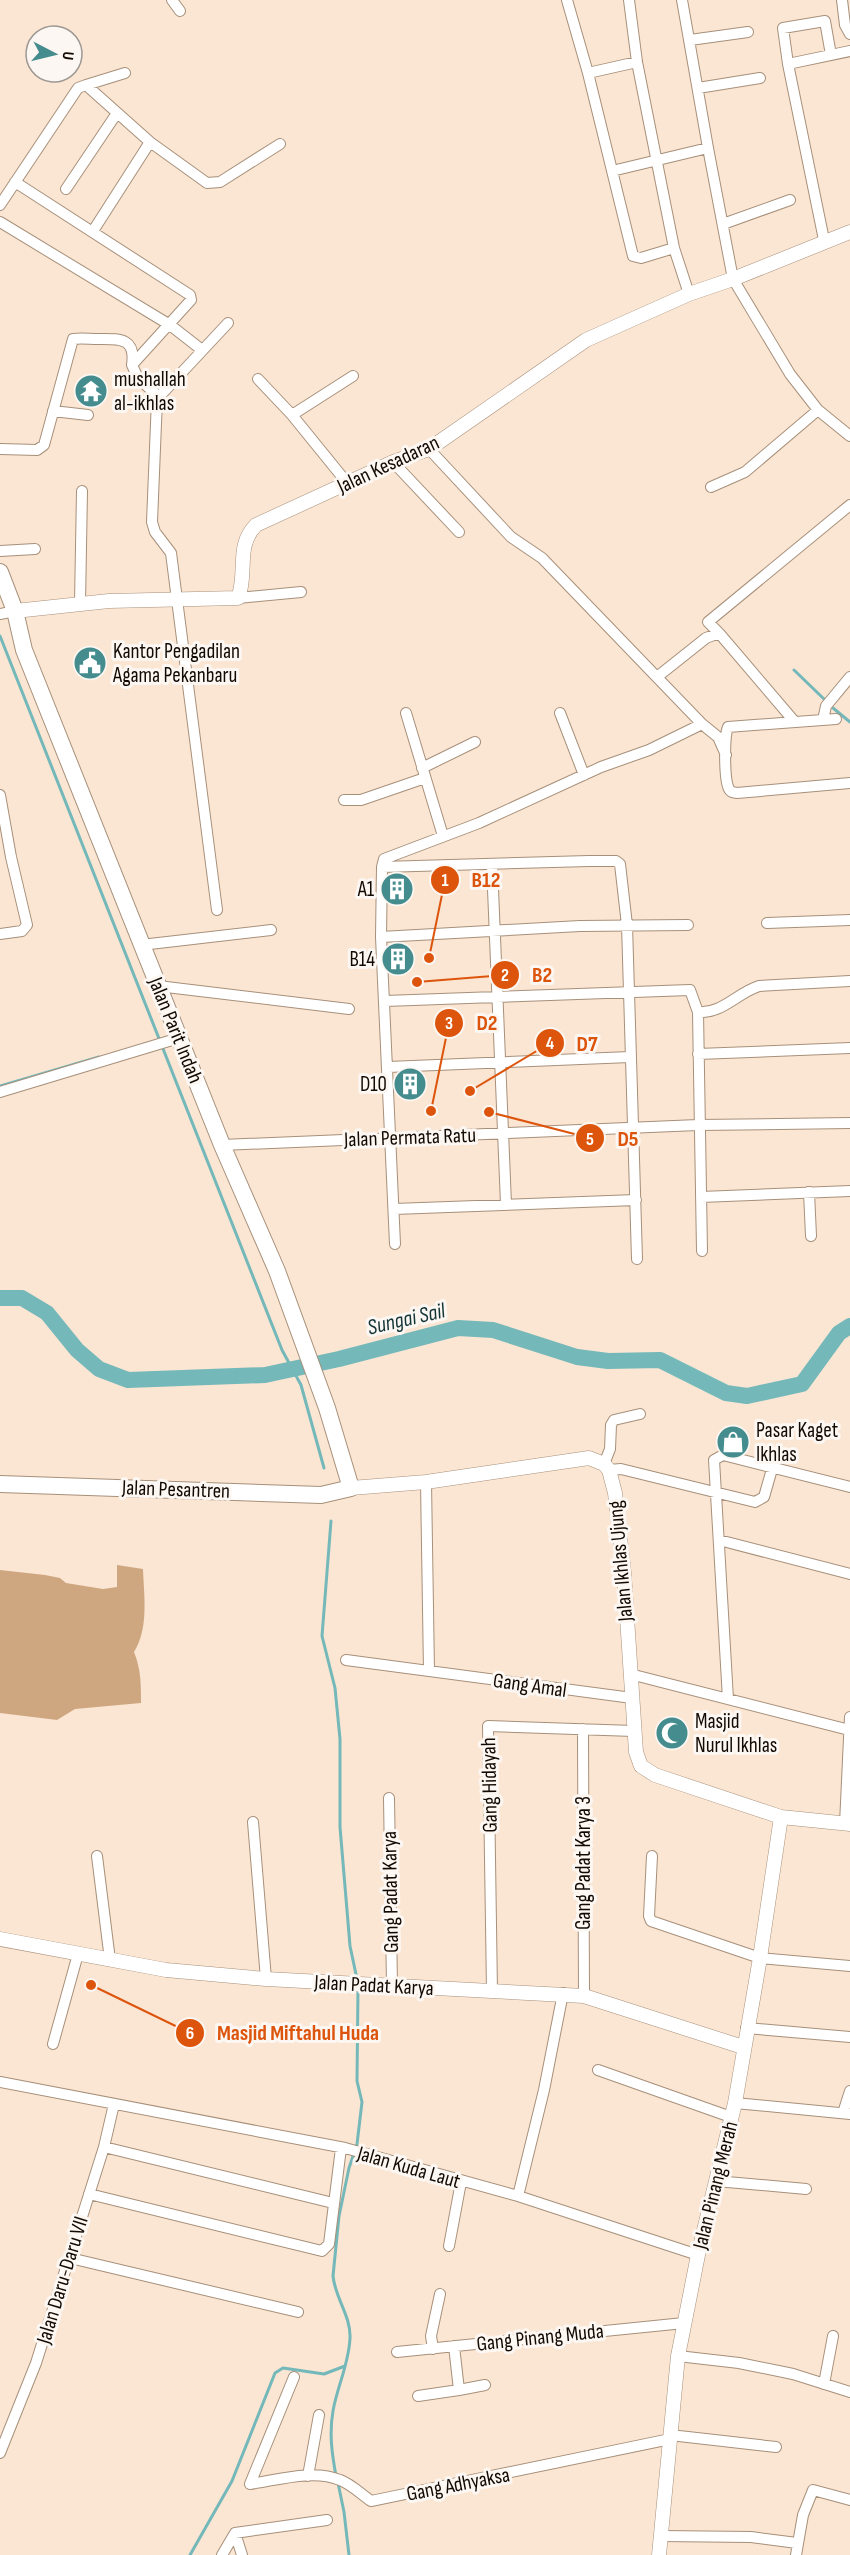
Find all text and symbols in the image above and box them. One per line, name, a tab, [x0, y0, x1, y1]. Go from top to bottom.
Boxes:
north arrow	[24, 24, 84, 84]
text: U	[57, 50, 77, 61]
place label: mushallah al-ikhlas	[114, 367, 186, 416]
temple icon: mushallah al-ikhlas	[73, 373, 109, 409]
street label: Jalan Kesadaran	[332, 430, 443, 499]
place label: Kantor Pengadilan Agama Pekanbaru	[112, 639, 240, 688]
public building icon: Kantor Pengadilan Agama Pekanbaru	[72, 645, 108, 681]
callout: B12	[430, 860, 513, 900]
text: B12	[472, 867, 500, 894]
text: 1	[441, 870, 449, 891]
building icon: A1	[379, 871, 415, 907]
place label: A1	[357, 877, 375, 902]
building icon: B14	[380, 941, 416, 977]
place label: B14	[350, 947, 375, 972]
callout: B2	[490, 955, 564, 995]
text: B2	[532, 962, 552, 989]
text: 2	[501, 965, 509, 986]
street label: Jalan Parit Indah	[143, 973, 208, 1087]
callout: D2	[434, 1003, 509, 1043]
text: D2	[477, 1010, 497, 1037]
text: 3	[445, 1013, 453, 1034]
callout: D7	[535, 1023, 610, 1063]
text: D7	[577, 1031, 598, 1058]
text: 4	[546, 1033, 555, 1054]
building icon: D10	[392, 1066, 428, 1102]
place label: D10	[360, 1072, 387, 1097]
callout: D5	[575, 1118, 650, 1158]
street label: Jalan Permata Ratu	[343, 1123, 476, 1152]
text: D5	[617, 1126, 639, 1153]
text: 5	[586, 1129, 594, 1150]
water label: Sungai Sail	[365, 1297, 449, 1341]
place label: Pasar Kaget Ikhlas	[756, 1418, 838, 1467]
shop icon: Pasar Kaget Ikhlas	[715, 1424, 751, 1460]
street label: Jalan Pesantren	[120, 1475, 230, 1504]
street label: Jalan Ikhlas Ujung	[603, 1500, 638, 1623]
street label: Gang Amal	[492, 1668, 568, 1703]
place label: Masjid Nurul Ikhlas	[695, 1709, 777, 1758]
mosque icon: Masjid Nurul Ikhlas	[654, 1715, 690, 1751]
street label: Gang Hidayah	[476, 1737, 503, 1833]
street label: Gang Padat Karya 3	[571, 1796, 596, 1930]
street label: Gang Padat Karya	[377, 1831, 404, 1953]
street label: Jalan Padat Karya	[313, 1970, 434, 2001]
callout: Masjid Miftahul Huda	[175, 2013, 392, 2053]
text: Masjid Miftahul Huda	[217, 2020, 379, 2047]
text: 6	[186, 2023, 194, 2044]
street label: Jalan Pinang Merah	[687, 2119, 743, 2253]
street label: Jalan Kuda Laut	[354, 2141, 463, 2194]
street label: Jalan Daru-Daru VII	[31, 2213, 94, 2348]
street label: Gang Pinang Muda	[475, 2318, 605, 2357]
street label: Gang Adhyaksa	[404, 2462, 512, 2507]

